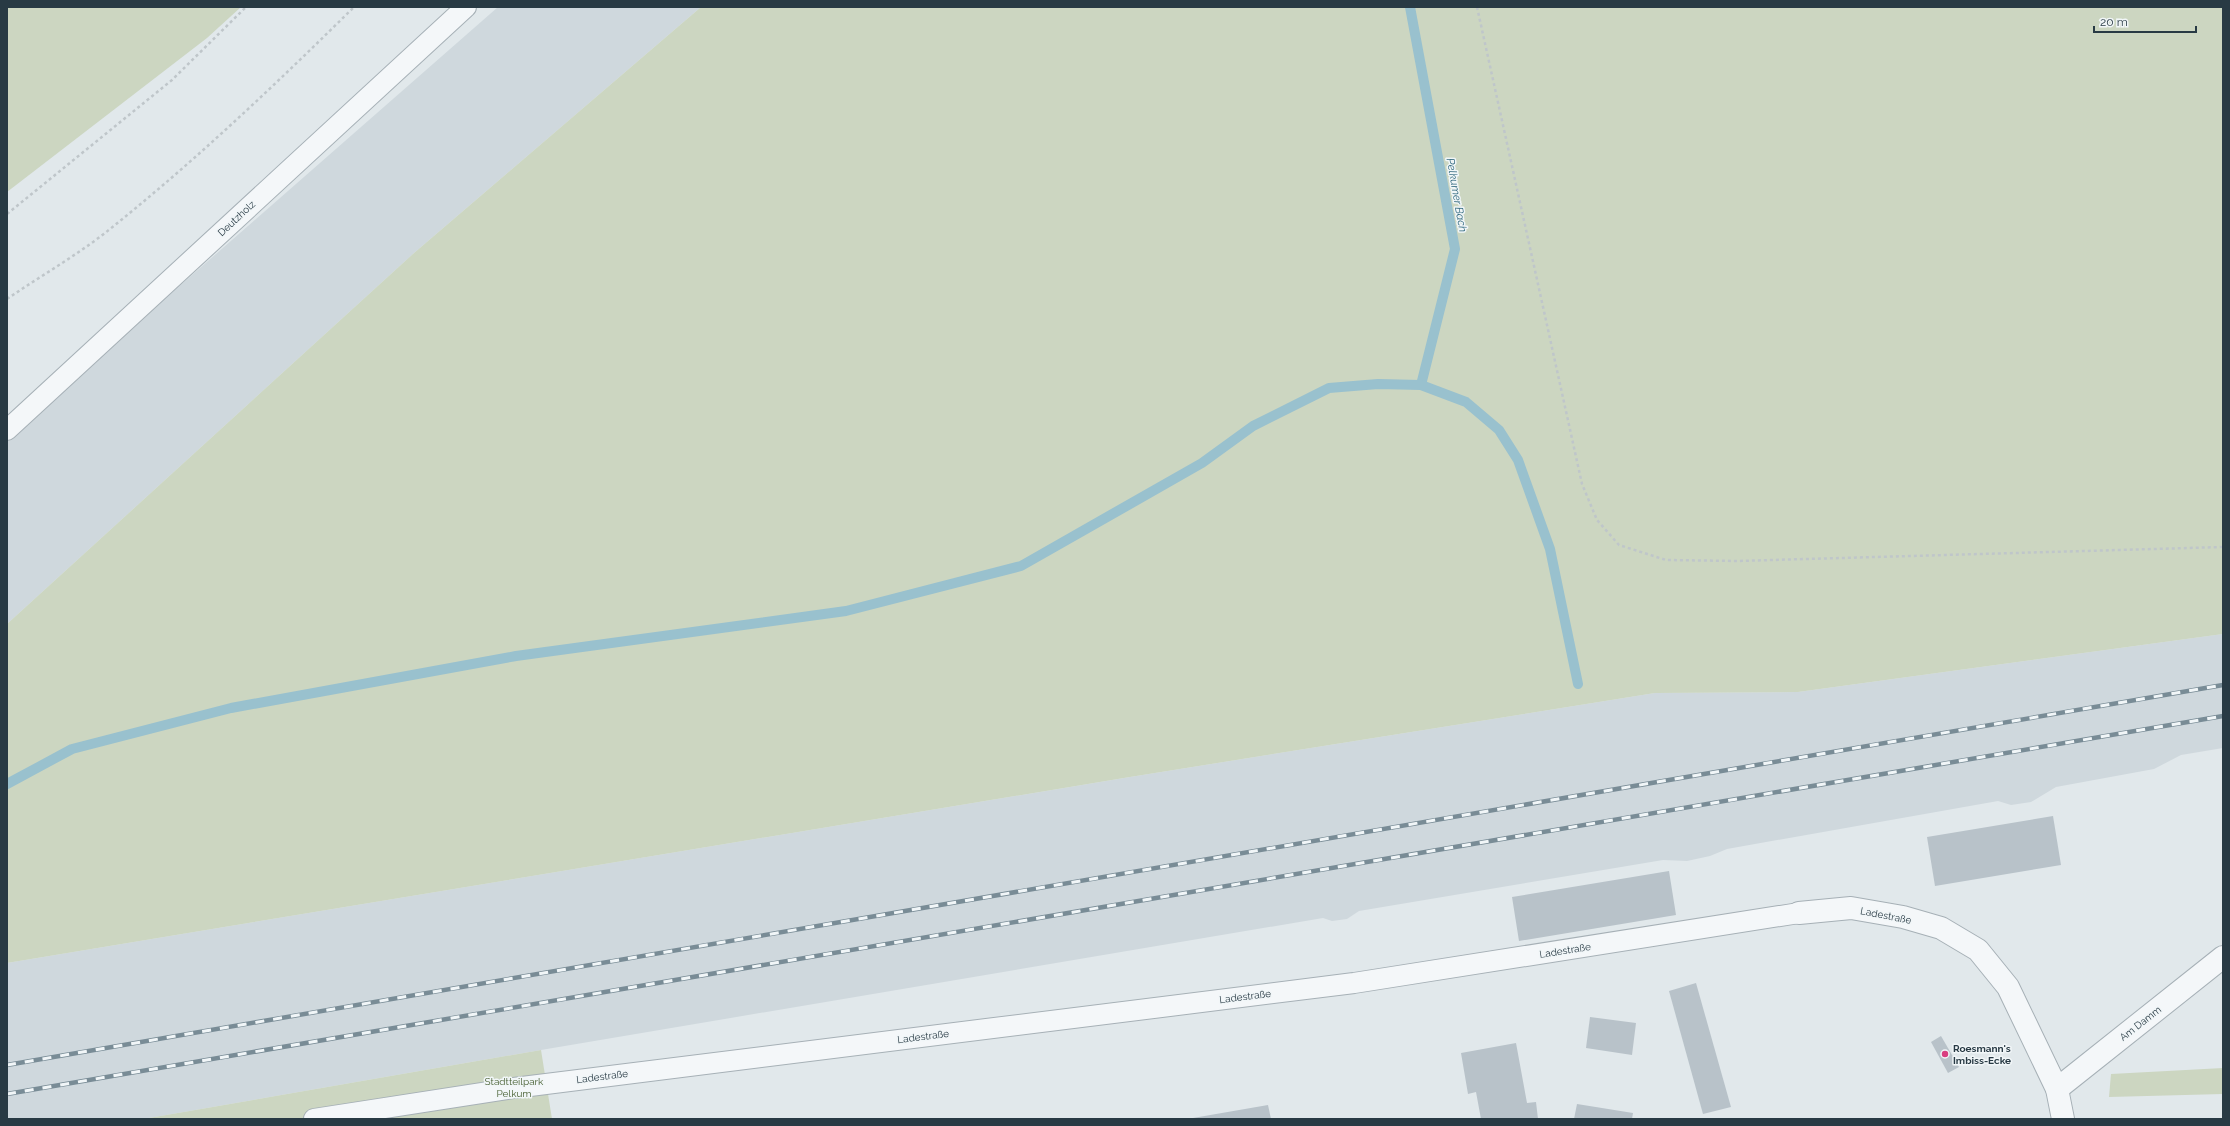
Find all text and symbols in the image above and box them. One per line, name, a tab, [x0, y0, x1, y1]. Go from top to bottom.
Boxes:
scale bar	[2094, 8, 2196, 34]
text: 20 m	[2100, 15, 2128, 29]
water label: Pelkumer Bach	[1444, 157, 1469, 233]
street label: Deutzholz	[216, 198, 257, 238]
street label: Ladestraße	[1859, 905, 1913, 926]
street label: Ladestraße	[1539, 941, 1592, 960]
street label: Ladestraße	[1219, 988, 1272, 1005]
street label: Am Damm	[2117, 1004, 2163, 1043]
street label: Ladestraße	[897, 1028, 950, 1045]
place label: Roesmann's Imbiss-Ecke	[1953, 1043, 2011, 1066]
marker: Roesmann's Imbiss-Ecke	[1940, 1049, 1950, 1059]
street label: Ladestraße	[576, 1068, 629, 1085]
park label: Stadtteilpark Pelkum	[485, 1076, 544, 1099]

